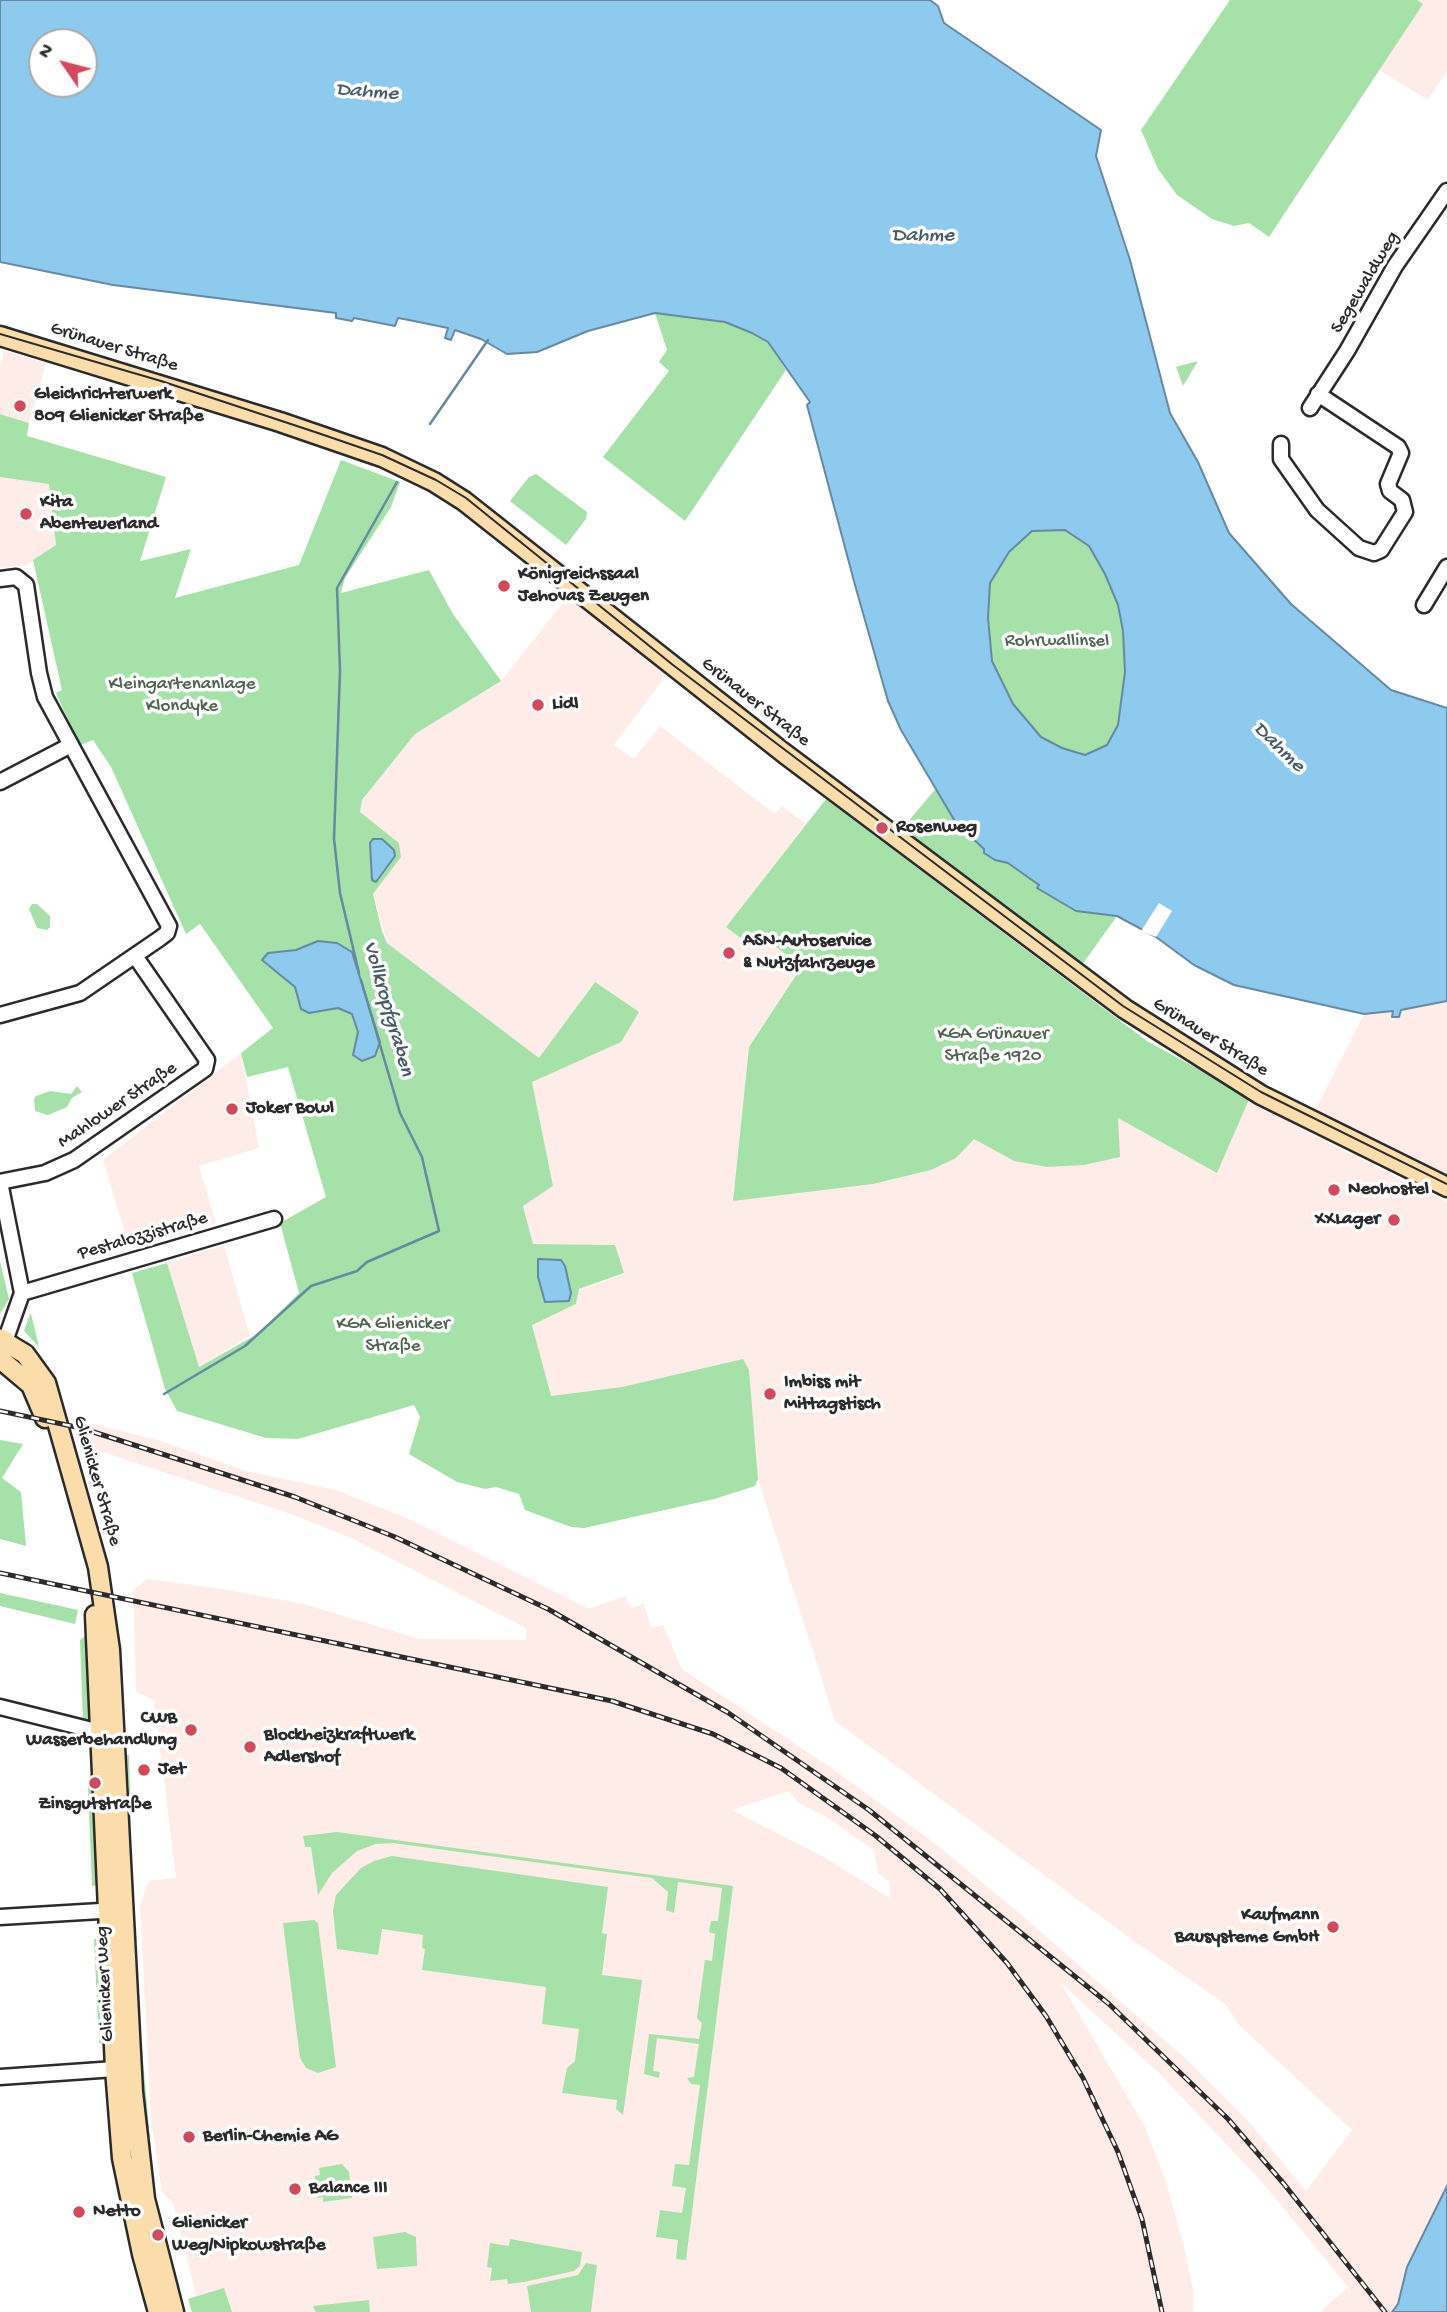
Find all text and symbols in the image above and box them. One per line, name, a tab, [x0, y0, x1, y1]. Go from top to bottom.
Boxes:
north arrow	[28, 28, 98, 98]
text: N	[34, 40, 60, 63]
water label: Dahme	[335, 78, 399, 108]
water label: Dahme	[892, 224, 954, 250]
street label: Segewaldweg	[1327, 228, 1405, 338]
street label: Grünauer Straße	[47, 318, 181, 378]
place label: Gleichrichterwerk 809 Glienicker Straße	[34, 384, 204, 428]
marker: Gleichrichterwerk 809 Glienicker Straße	[12, 398, 28, 414]
place label: Kita Abenteuerland	[40, 492, 158, 536]
marker: Kita Abenteuerland	[18, 506, 34, 522]
place label: Königreichssaal Jehovas Zeugen	[518, 564, 649, 608]
marker: Königreichssaal Jehovas Zeugen	[496, 578, 512, 594]
park label: Rohrwallinsel	[1005, 631, 1109, 653]
street label: Grünauer Straße	[696, 653, 814, 753]
park label: Kleingartenanlage Klondyke	[108, 674, 256, 718]
place label: Lidl	[552, 694, 578, 716]
marker: Lidl	[530, 697, 546, 713]
water label: Dahme	[1247, 717, 1309, 779]
place label: Rosenweg	[896, 817, 977, 839]
marker: Rosenweg	[874, 820, 890, 836]
place label: ASN-Autoservice & Nutzfahrzeuge	[743, 931, 875, 975]
water label: Vollkropfgraben	[356, 939, 418, 1079]
marker: ASN-Autoservice & Nutzfahrzeuge	[721, 945, 737, 961]
street label: Grünauer Straße	[1148, 993, 1272, 1083]
park label: KGA Grünauer Straße 1920	[938, 1024, 1048, 1068]
street label: Mahlower Straße	[54, 1058, 182, 1154]
place label: Joker Bowl	[246, 1098, 334, 1120]
marker: Joker Bowl	[224, 1101, 240, 1117]
place label: Neohostel	[1348, 1179, 1429, 1201]
marker: Neohostel	[1326, 1182, 1342, 1198]
street label: Pestalozzistraße	[76, 1208, 210, 1266]
place label: XXLager	[1315, 1209, 1380, 1231]
marker: XXLager	[1386, 1212, 1402, 1228]
park label: KGA Glienicker Straße	[337, 1314, 449, 1358]
place label: Imbiss mit Mittagstisch	[784, 1372, 881, 1416]
marker: Imbiss mit Mittagstisch	[762, 1386, 778, 1402]
street label: Glienicker Straße	[67, 1413, 125, 1549]
place label: CWB Wasserbehandlung	[26, 1708, 177, 1752]
marker: CWB Wasserbehandlung	[183, 1722, 199, 1738]
place label: Blockheizkraftwerk Adlershof	[264, 1725, 414, 1769]
marker: Blockheizkraftwerk Adlershof	[242, 1739, 258, 1755]
place label: Jet	[158, 1759, 186, 1781]
marker: Jet	[136, 1762, 152, 1778]
marker: Zinsgutstraße	[87, 1775, 103, 1791]
place label: Zinsgutstraße	[38, 1794, 152, 1816]
place label: Kaufmann Bausysteme GmbH	[1175, 1905, 1319, 1949]
marker: Kaufmann Bausysteme GmbH	[1325, 1919, 1341, 1935]
street label: Glienicker Weg	[92, 1925, 120, 2043]
place label: Berlin-Chemie AG	[203, 2126, 338, 2148]
marker: Berlin-Chemie AG	[181, 2129, 197, 2145]
place label: Balance III	[309, 2178, 387, 2200]
marker: Balance III	[287, 2181, 303, 2197]
place label: Netto	[93, 2201, 141, 2223]
marker: Netto	[71, 2204, 87, 2220]
place label: Glienicker Weg/Nipkowstraße	[172, 2213, 326, 2257]
marker: Glienicker Weg/Nipkowstraße	[150, 2227, 166, 2243]

